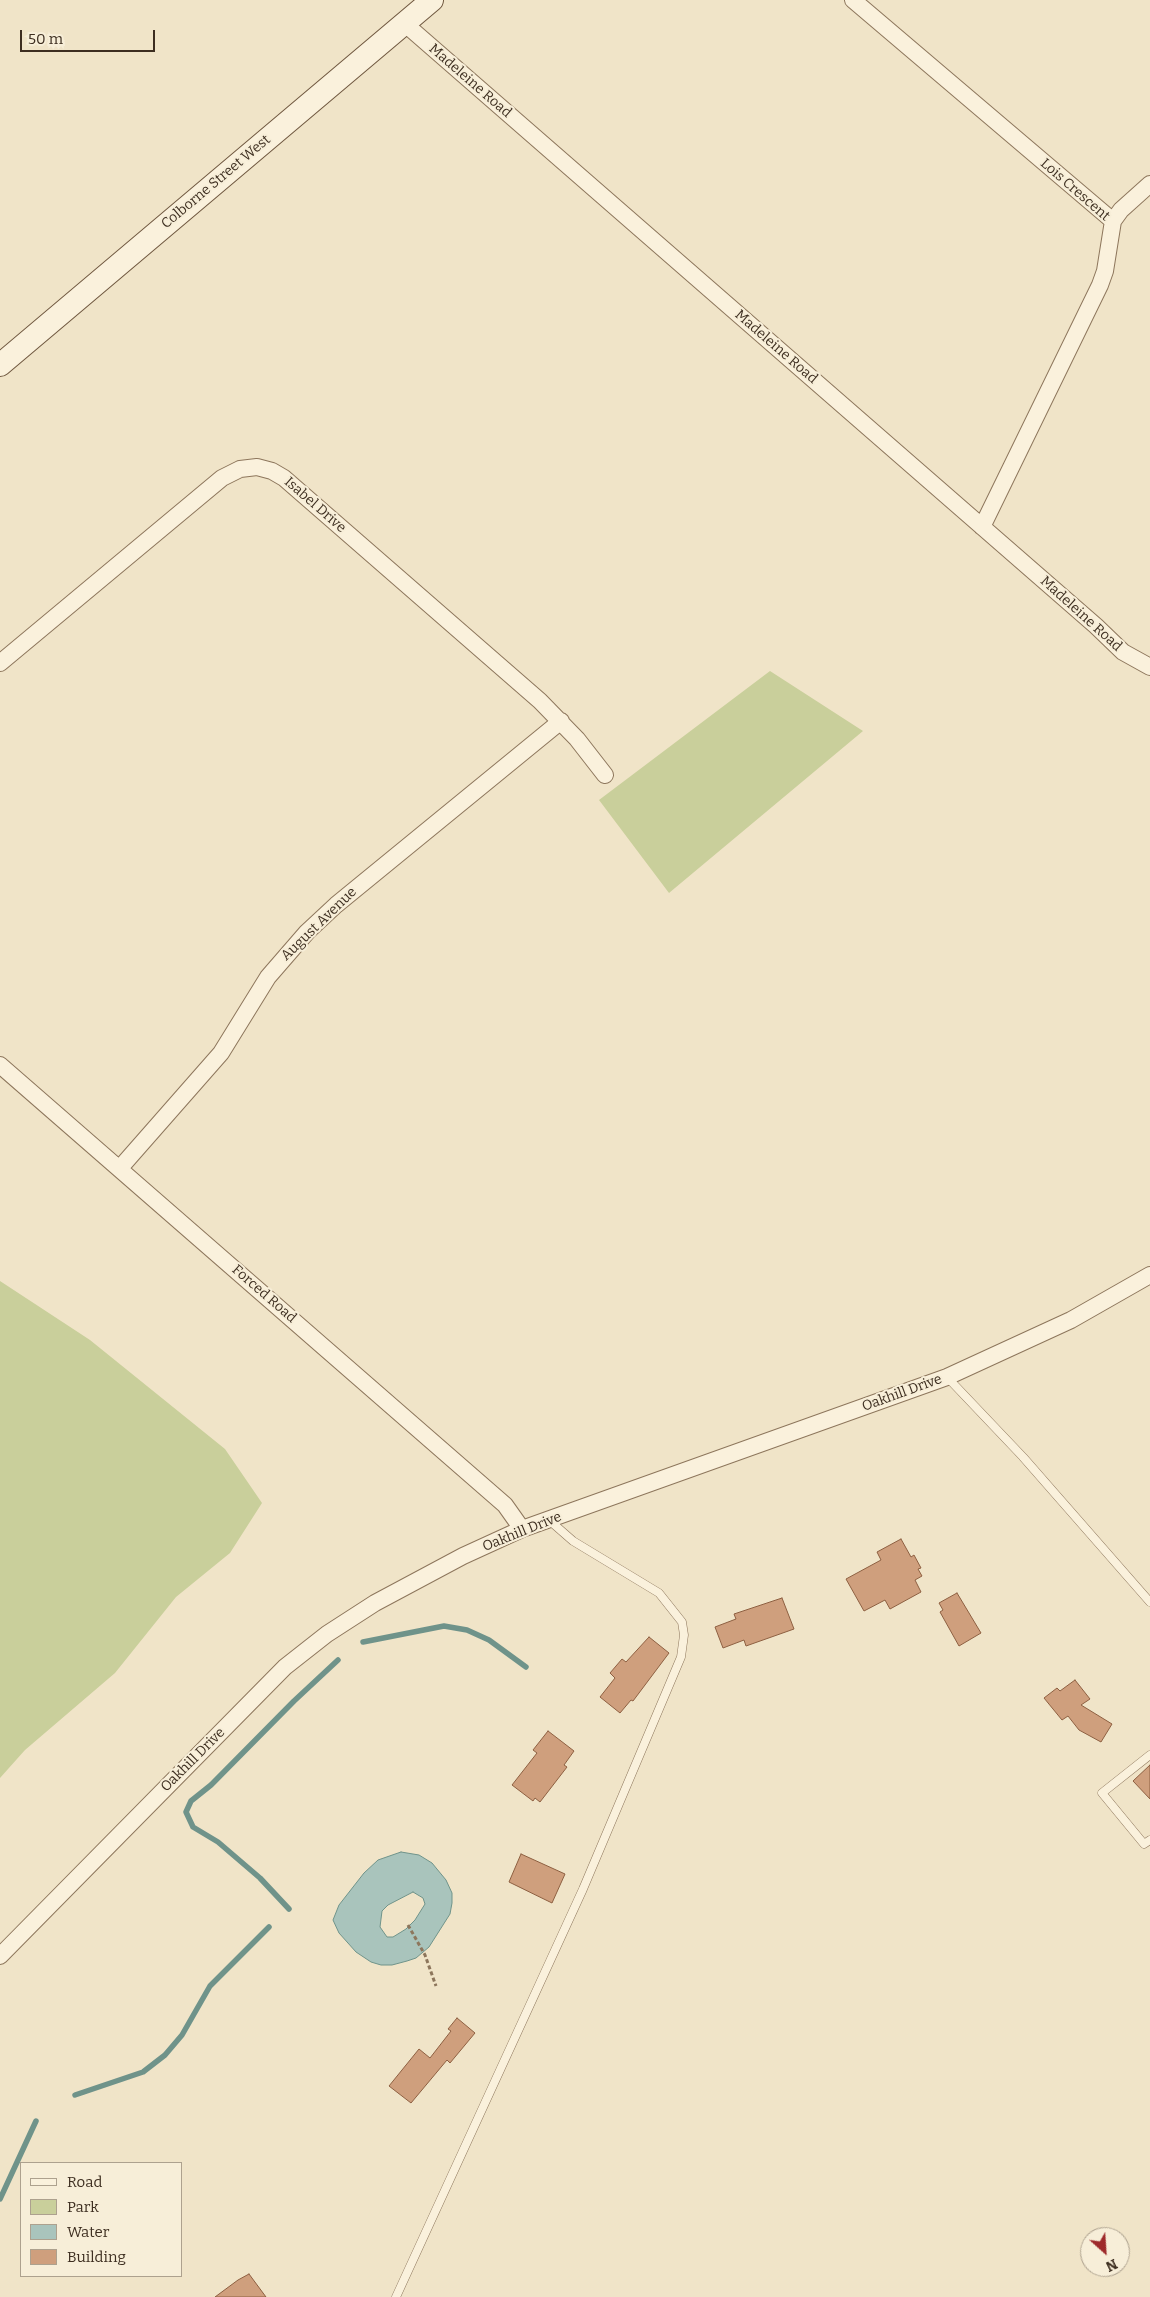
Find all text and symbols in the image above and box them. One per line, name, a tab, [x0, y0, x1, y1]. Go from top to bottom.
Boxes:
scale bar	[22, 20, 158, 52]
text: 50 m	[28, 30, 63, 48]
street label: Madeleine Road	[425, 41, 515, 121]
street label: Colborne Street West	[158, 131, 274, 233]
street label: Lois Crescent	[1037, 155, 1113, 225]
street label: Madeleine Road	[731, 307, 821, 387]
street label: Isabel Drive	[281, 474, 349, 536]
street label: Madeleine Road	[1037, 573, 1125, 655]
street label: August Avenue	[278, 884, 360, 964]
street label: Forced Road	[228, 1262, 300, 1326]
street label: Oakhill Drive	[860, 1371, 944, 1415]
street label: Oakhill Drive	[480, 1509, 564, 1555]
street label: Oakhill Drive	[157, 1724, 229, 1796]
legend	[20, 2162, 182, 2277]
text: Road	[67, 2173, 102, 2191]
text: Park	[67, 2198, 99, 2216]
text: Water	[67, 2223, 109, 2241]
north arrow	[1080, 2227, 1130, 2277]
text: Building	[67, 2248, 126, 2266]
text: N	[1103, 2255, 1120, 2275]

